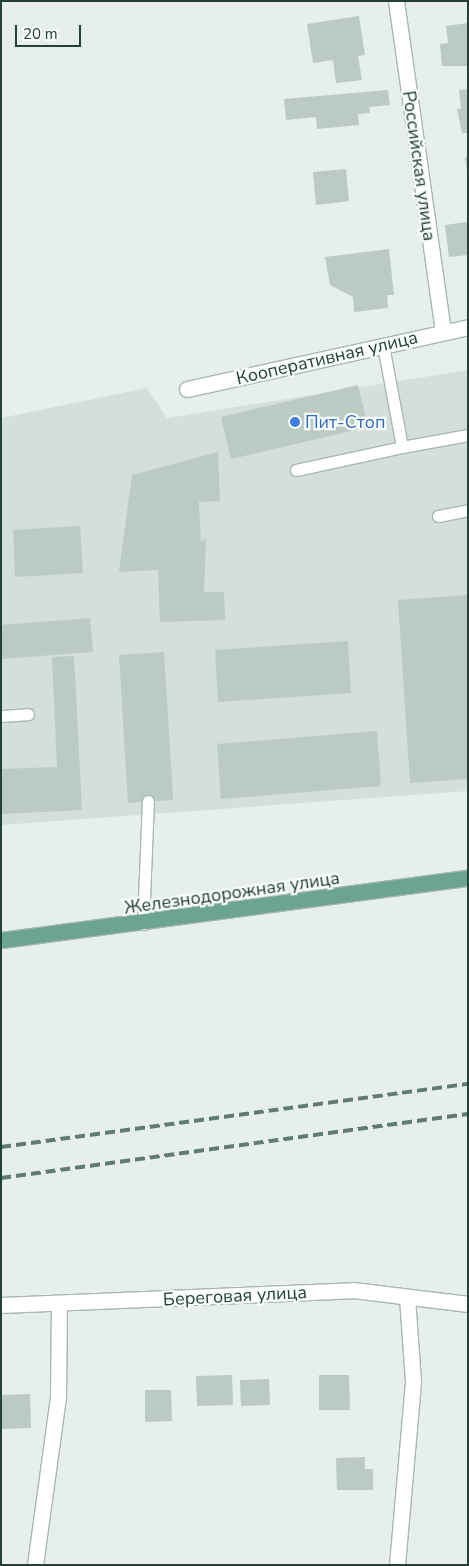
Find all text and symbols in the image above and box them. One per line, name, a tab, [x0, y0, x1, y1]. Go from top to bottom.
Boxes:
scale bar	[18, 15, 84, 47]
text: 20 m	[23, 24, 58, 44]
street label: Российская улица	[398, 89, 440, 243]
street label: Кооперативная улица	[234, 327, 420, 389]
place label: Пит-Стоп	[305, 411, 385, 433]
marker: Пит-Стоп	[289, 416, 301, 428]
street label: Железнодорожная улица	[123, 867, 341, 919]
street label: Береговая улица	[162, 1281, 308, 1311]

